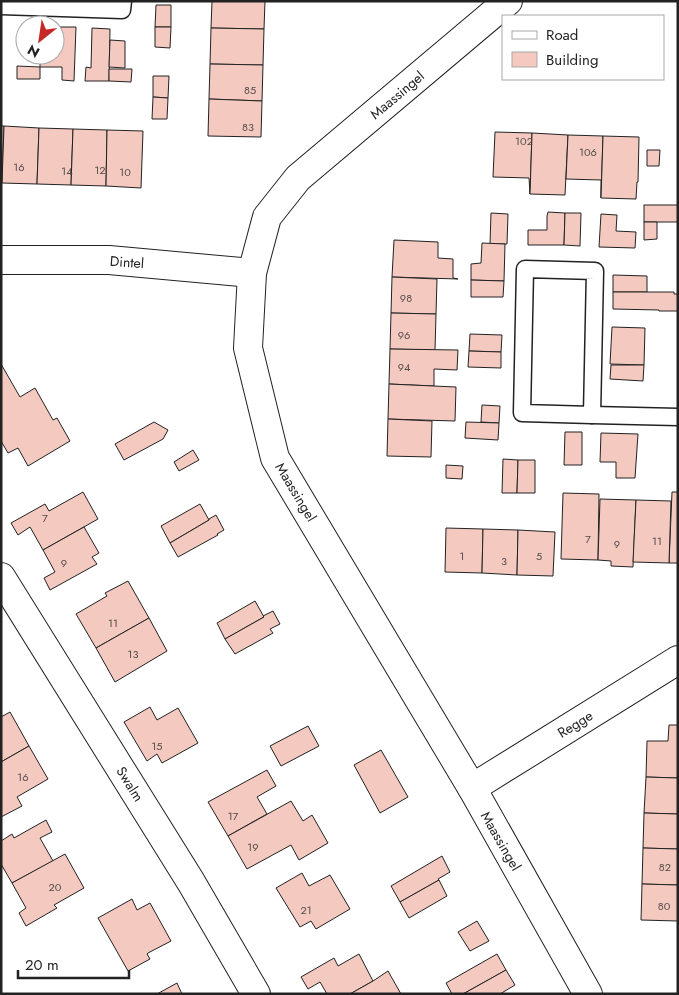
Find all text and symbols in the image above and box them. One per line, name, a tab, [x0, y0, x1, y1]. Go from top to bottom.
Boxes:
north arrow	[15, 15, 65, 65]
legend	[502, 15, 664, 80]
text: Road	[546, 24, 578, 46]
text: N	[24, 40, 43, 63]
text: Building	[546, 49, 598, 71]
street label: Maassingel	[365, 66, 429, 124]
house number: 85	[244, 82, 256, 98]
house number: 83	[242, 119, 254, 135]
house number: 102	[515, 133, 533, 149]
house number: 106	[579, 144, 597, 160]
house number: 16	[13, 159, 25, 175]
house number: 12	[94, 162, 106, 178]
house number: 14	[61, 163, 73, 179]
house number: 10	[119, 164, 131, 180]
street label: Dintel	[109, 251, 145, 273]
house number: 98	[400, 290, 412, 306]
house number: 96	[398, 327, 410, 343]
house number: 94	[398, 359, 411, 375]
street label: Maassingel	[271, 459, 321, 525]
house number: 7	[42, 510, 48, 526]
house number: 7	[585, 531, 591, 547]
house number: 11	[652, 533, 662, 549]
house number: 9	[614, 536, 620, 552]
house number: 1	[460, 548, 464, 564]
house number: 5	[536, 548, 542, 564]
house number: 3	[501, 553, 507, 569]
house number: 9	[61, 555, 67, 571]
house number: 11	[108, 615, 118, 631]
house number: 13	[128, 646, 138, 662]
street label: Regge	[553, 705, 597, 743]
house number: 15	[151, 738, 163, 754]
street label: Swalm	[111, 763, 149, 805]
house number: 16	[17, 769, 29, 785]
house number: 17	[228, 808, 239, 824]
street label: Maassingel	[476, 808, 526, 874]
house number: 19	[247, 839, 259, 855]
house number: 82	[659, 859, 671, 875]
house number: 20	[49, 879, 62, 895]
house number: 80	[658, 898, 671, 914]
house number: 21	[300, 902, 312, 918]
scale bar	[18, 948, 129, 980]
text: 20 m	[25, 954, 59, 976]

